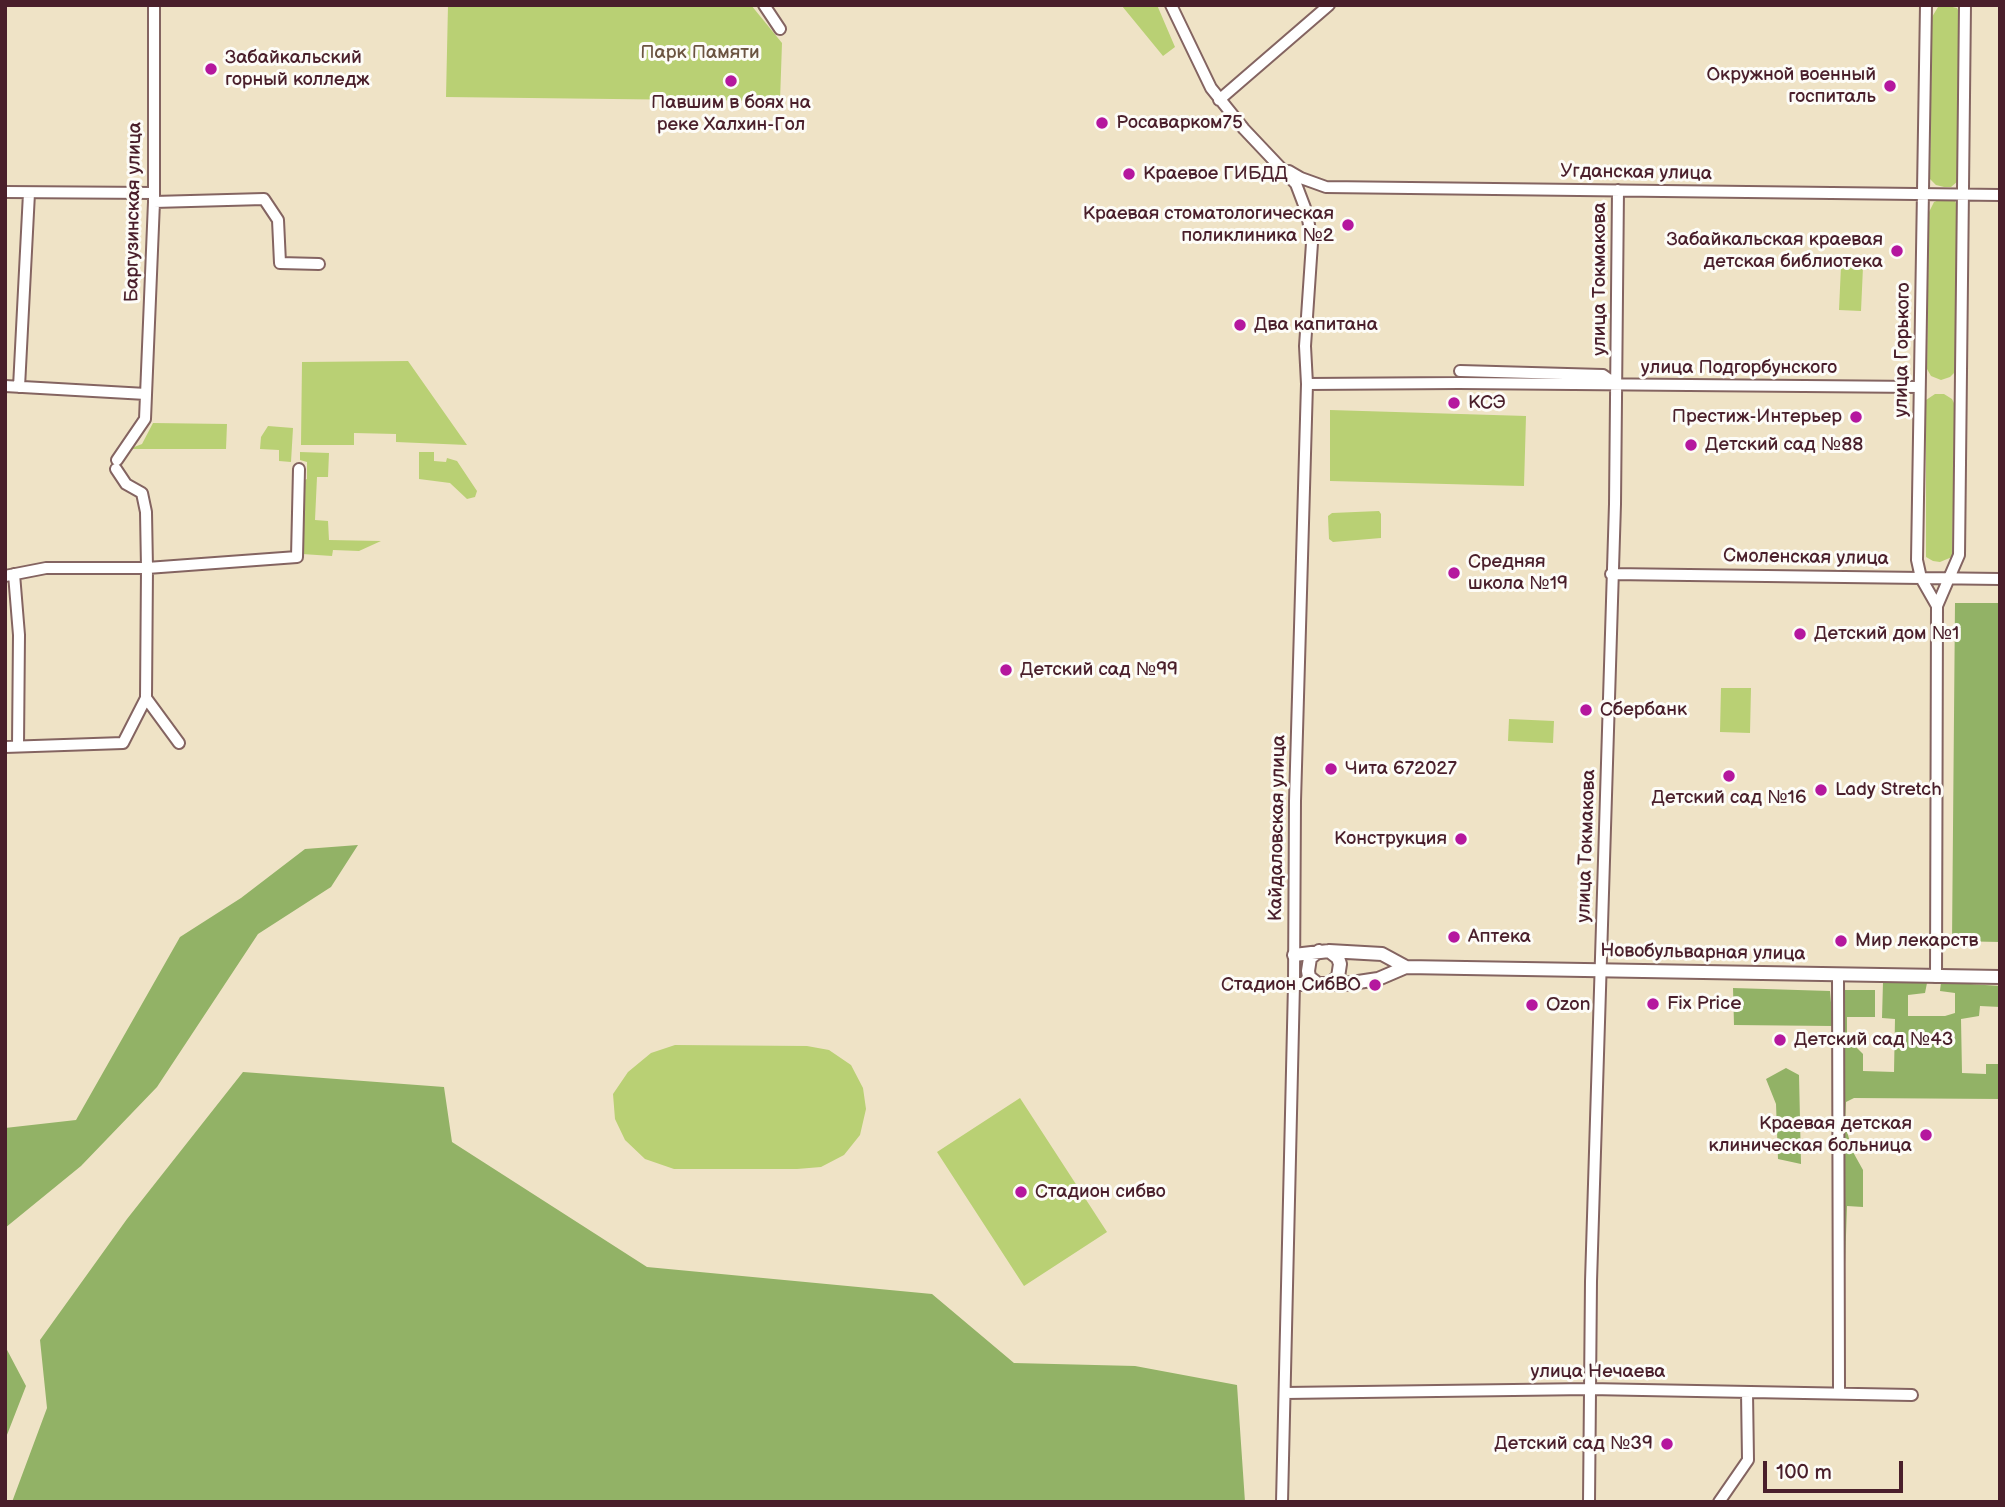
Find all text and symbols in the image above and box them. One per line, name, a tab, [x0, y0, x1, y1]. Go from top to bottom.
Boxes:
park label: Парк Памяти	[640, 42, 760, 64]
place label: Забайкальский горный колледж	[225, 47, 369, 91]
marker: Забайкальский горный колледж	[203, 61, 219, 77]
place label: Окружной военный госпиталь	[1706, 64, 1876, 108]
marker: Павшим в боях на реке Халхин-Гол	[723, 73, 739, 89]
marker: Окружной военный госпиталь	[1882, 78, 1898, 94]
place label: Павшим в боях на реке Халхин-Гол	[651, 92, 811, 136]
place label: Росаварком75	[1116, 112, 1243, 134]
marker: Росаварком75	[1094, 115, 1110, 131]
street label: Баргузинская улица	[121, 122, 147, 302]
street label: Угданская улица	[1560, 160, 1712, 186]
place label: Краевое ГИБДД	[1143, 163, 1288, 185]
marker: Краевое ГИБДД	[1121, 166, 1137, 182]
street label: улица Токмакова	[1589, 202, 1611, 356]
place label: Краевая стоматологическая поликлиника №2	[1083, 203, 1334, 247]
marker: Краевая стоматологическая поликлиника №2	[1340, 217, 1356, 233]
place label: Забайкальская краевая детская библиотека	[1667, 229, 1883, 273]
marker: Забайкальская краевая детская библиотека	[1889, 243, 1905, 259]
street label: улица Горького	[1890, 282, 1916, 418]
place label: Два капитана	[1254, 314, 1378, 336]
marker: Два капитана	[1232, 317, 1248, 333]
street label: улица Подгорбунского	[1641, 357, 1837, 379]
place label: КСЭ	[1468, 392, 1506, 414]
marker: КСЭ	[1446, 395, 1462, 411]
place label: Престиж-Интерьер	[1672, 406, 1842, 428]
marker: Престиж-Интерьер	[1848, 409, 1864, 425]
place label: Детский сад №88	[1705, 434, 1863, 456]
marker: Детский сад №88	[1683, 437, 1699, 453]
street label: Смоленская улица	[1723, 545, 1889, 571]
place label: Средняя школа №19	[1468, 551, 1568, 595]
marker: Средняя школа №19	[1446, 565, 1462, 581]
place label: Детский дом №1	[1814, 623, 1959, 645]
marker: Детский дом №1	[1792, 626, 1808, 642]
place label: Детский сад №99	[1020, 659, 1178, 681]
marker: Детский сад №99	[998, 662, 1014, 678]
place label: Сбербанк	[1600, 699, 1687, 721]
marker: Сбербанк	[1578, 702, 1594, 718]
street label: Кайдаловская улица	[1265, 735, 1291, 921]
place label: Чита 672027	[1345, 758, 1457, 780]
marker: Чита 672027	[1323, 761, 1339, 777]
marker: Детский сад №16	[1721, 768, 1737, 784]
street label: улица Токмакова	[1573, 769, 1601, 923]
place label: Lady Stretch	[1835, 779, 1942, 801]
marker: Lady Stretch	[1813, 782, 1829, 798]
place label: Детский сад №16	[1651, 787, 1807, 809]
place label: Конструкция	[1334, 828, 1447, 850]
marker: Конструкция	[1453, 831, 1469, 847]
place label: Аптека	[1468, 926, 1531, 948]
marker: Аптека	[1446, 929, 1462, 945]
place label: Мир лекарств	[1855, 930, 1979, 952]
marker: Мир лекарств	[1833, 933, 1849, 949]
street label: Новобульварная улица	[1600, 940, 1806, 966]
place label: Стадион СибВО	[1221, 974, 1361, 996]
marker: Стадион СибВО	[1367, 977, 1383, 993]
place label: Fix Price	[1667, 993, 1741, 1015]
place label: Ozon	[1546, 994, 1591, 1016]
marker: Fix Price	[1645, 996, 1661, 1012]
marker: Ozon	[1524, 997, 1540, 1013]
place label: Детский сад №43	[1794, 1029, 1953, 1051]
marker: Детский сад №43	[1772, 1032, 1788, 1048]
place label: Краевая детская клиническая больница	[1709, 1113, 1912, 1157]
marker: Краевая детская клиническая больница	[1918, 1127, 1934, 1143]
place label: Стадион сибво	[1035, 1181, 1166, 1203]
marker: Стадион сибво	[1013, 1184, 1029, 1200]
street label: улица Нечаева	[1530, 1361, 1666, 1383]
place label: Детский сад №39	[1494, 1433, 1653, 1455]
marker: Детский сад №39	[1659, 1436, 1675, 1452]
scale bar	[1767, 1448, 1907, 1492]
text: 100 m	[1776, 1460, 1832, 1485]

